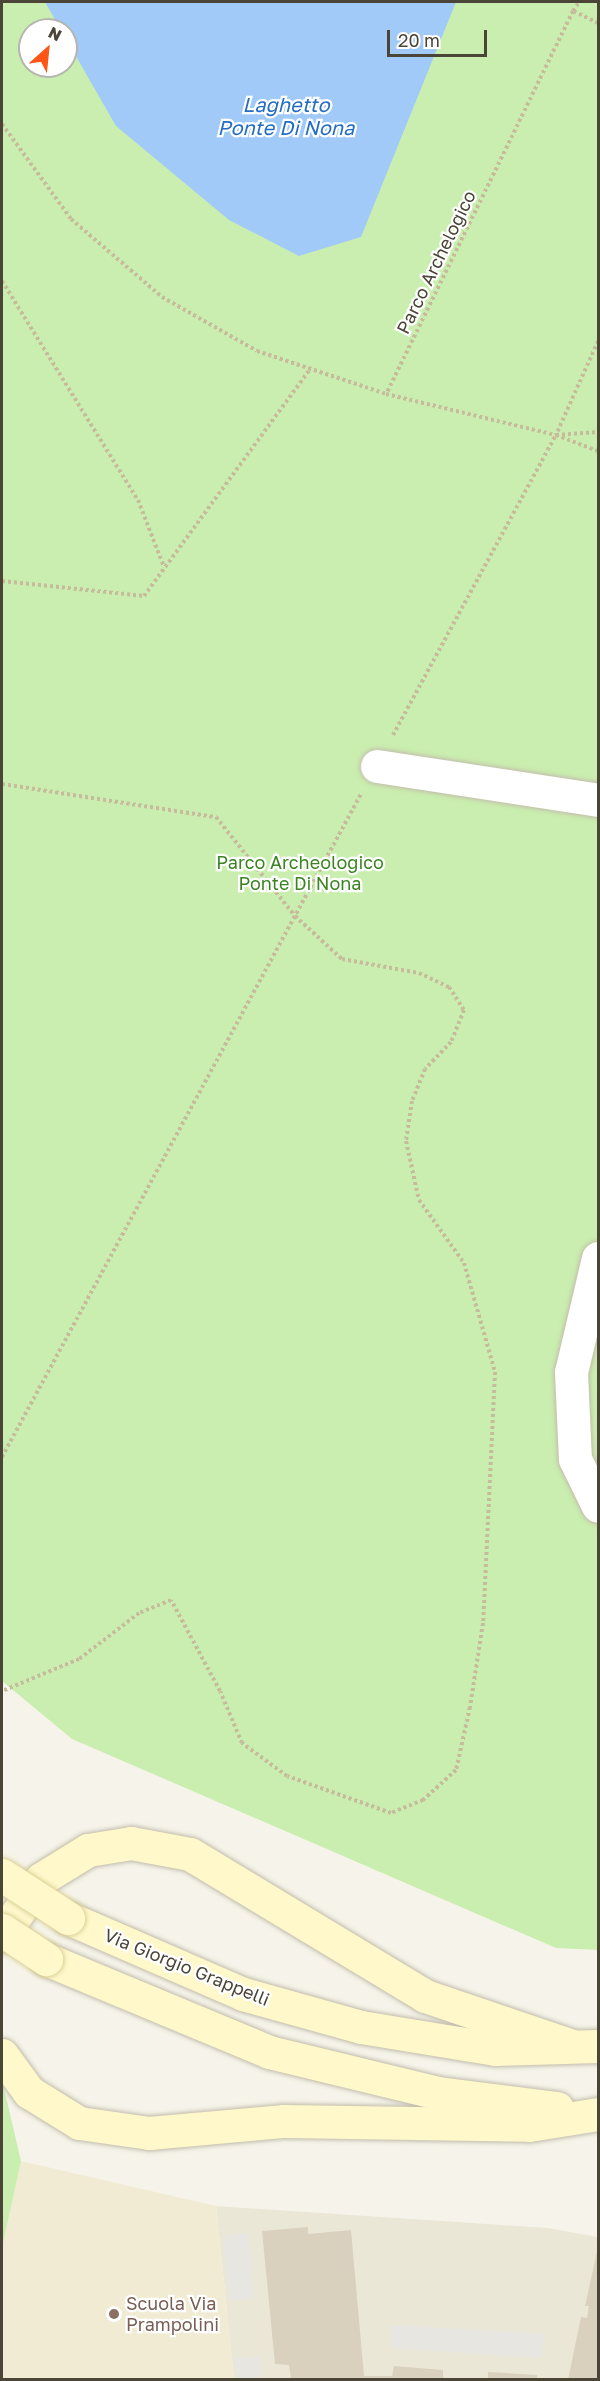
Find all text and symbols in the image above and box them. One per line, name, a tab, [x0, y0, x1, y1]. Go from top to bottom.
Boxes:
north arrow	[18, 18, 78, 78]
scale bar	[390, 18, 490, 56]
text: N	[45, 22, 65, 45]
text: 20 m	[398, 29, 440, 51]
water label: Laghetto Ponte Di Nona	[218, 93, 354, 140]
street label: Parco Archelogico	[392, 187, 480, 337]
park label: Parco Archeologico Ponte Di Nona	[216, 852, 384, 894]
street label: Via Giorgio Grappelli	[101, 1924, 273, 2010]
place label: Scuola Via Prampolini	[126, 2293, 219, 2336]
marker: Scuola Via Prampolini	[107, 2307, 121, 2321]

